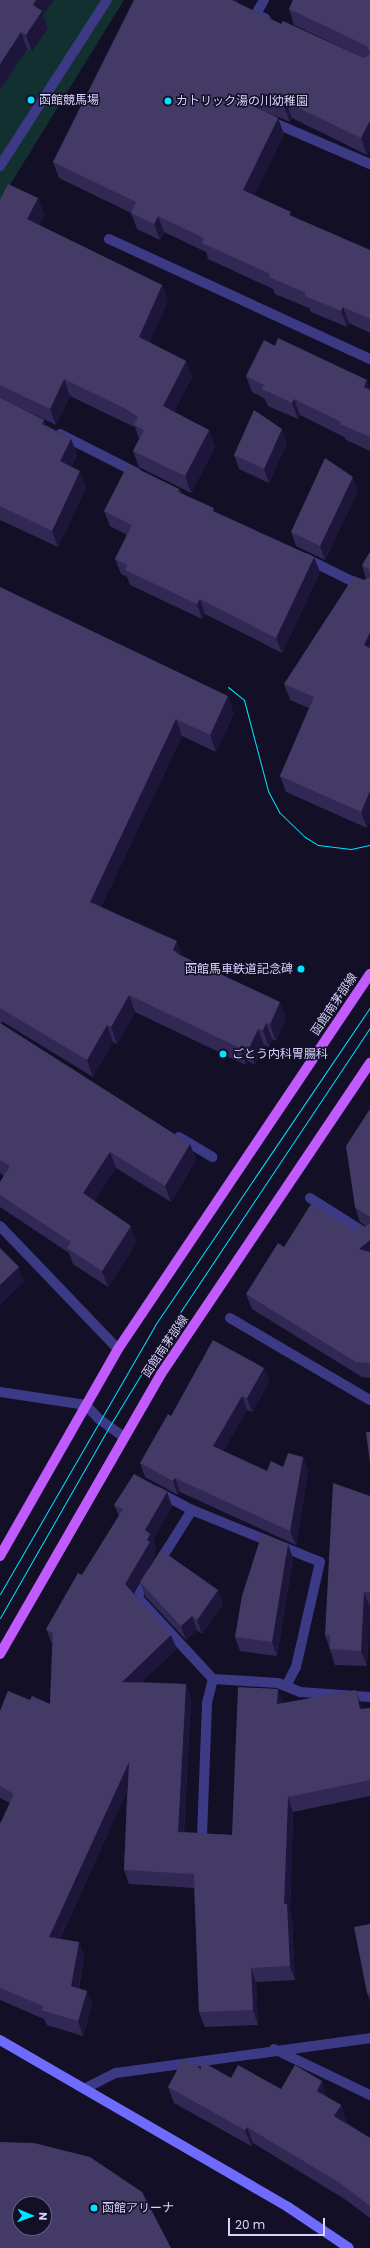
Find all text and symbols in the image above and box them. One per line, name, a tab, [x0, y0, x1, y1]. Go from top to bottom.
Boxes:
place label: 函館競馬場	[39, 93, 99, 107]
place label: カトリック湯の川幼稚園	[176, 94, 308, 108]
marker: 函館競馬場	[26, 95, 36, 105]
marker: カトリック湯の川幼稚園	[163, 96, 173, 106]
place label: 函館馬車鉄道記念碑	[185, 962, 293, 976]
marker: 函館馬車鉄道記念碑	[296, 964, 306, 974]
street label: 函館南茅部線	[308, 970, 360, 1038]
place label: ごとう内科胃腸科	[232, 1047, 328, 1061]
marker: ごとう内科胃腸科	[217, 1048, 229, 1060]
street label: 函館南茅部線	[139, 1312, 191, 1380]
north arrow	[12, 2196, 52, 2236]
place label: 函館アリーナ	[102, 2201, 174, 2215]
marker: 函館アリーナ	[89, 2203, 99, 2213]
scale bar	[230, 2210, 327, 2236]
text: N	[35, 2212, 51, 2221]
text: 20 m	[235, 2216, 265, 2233]

